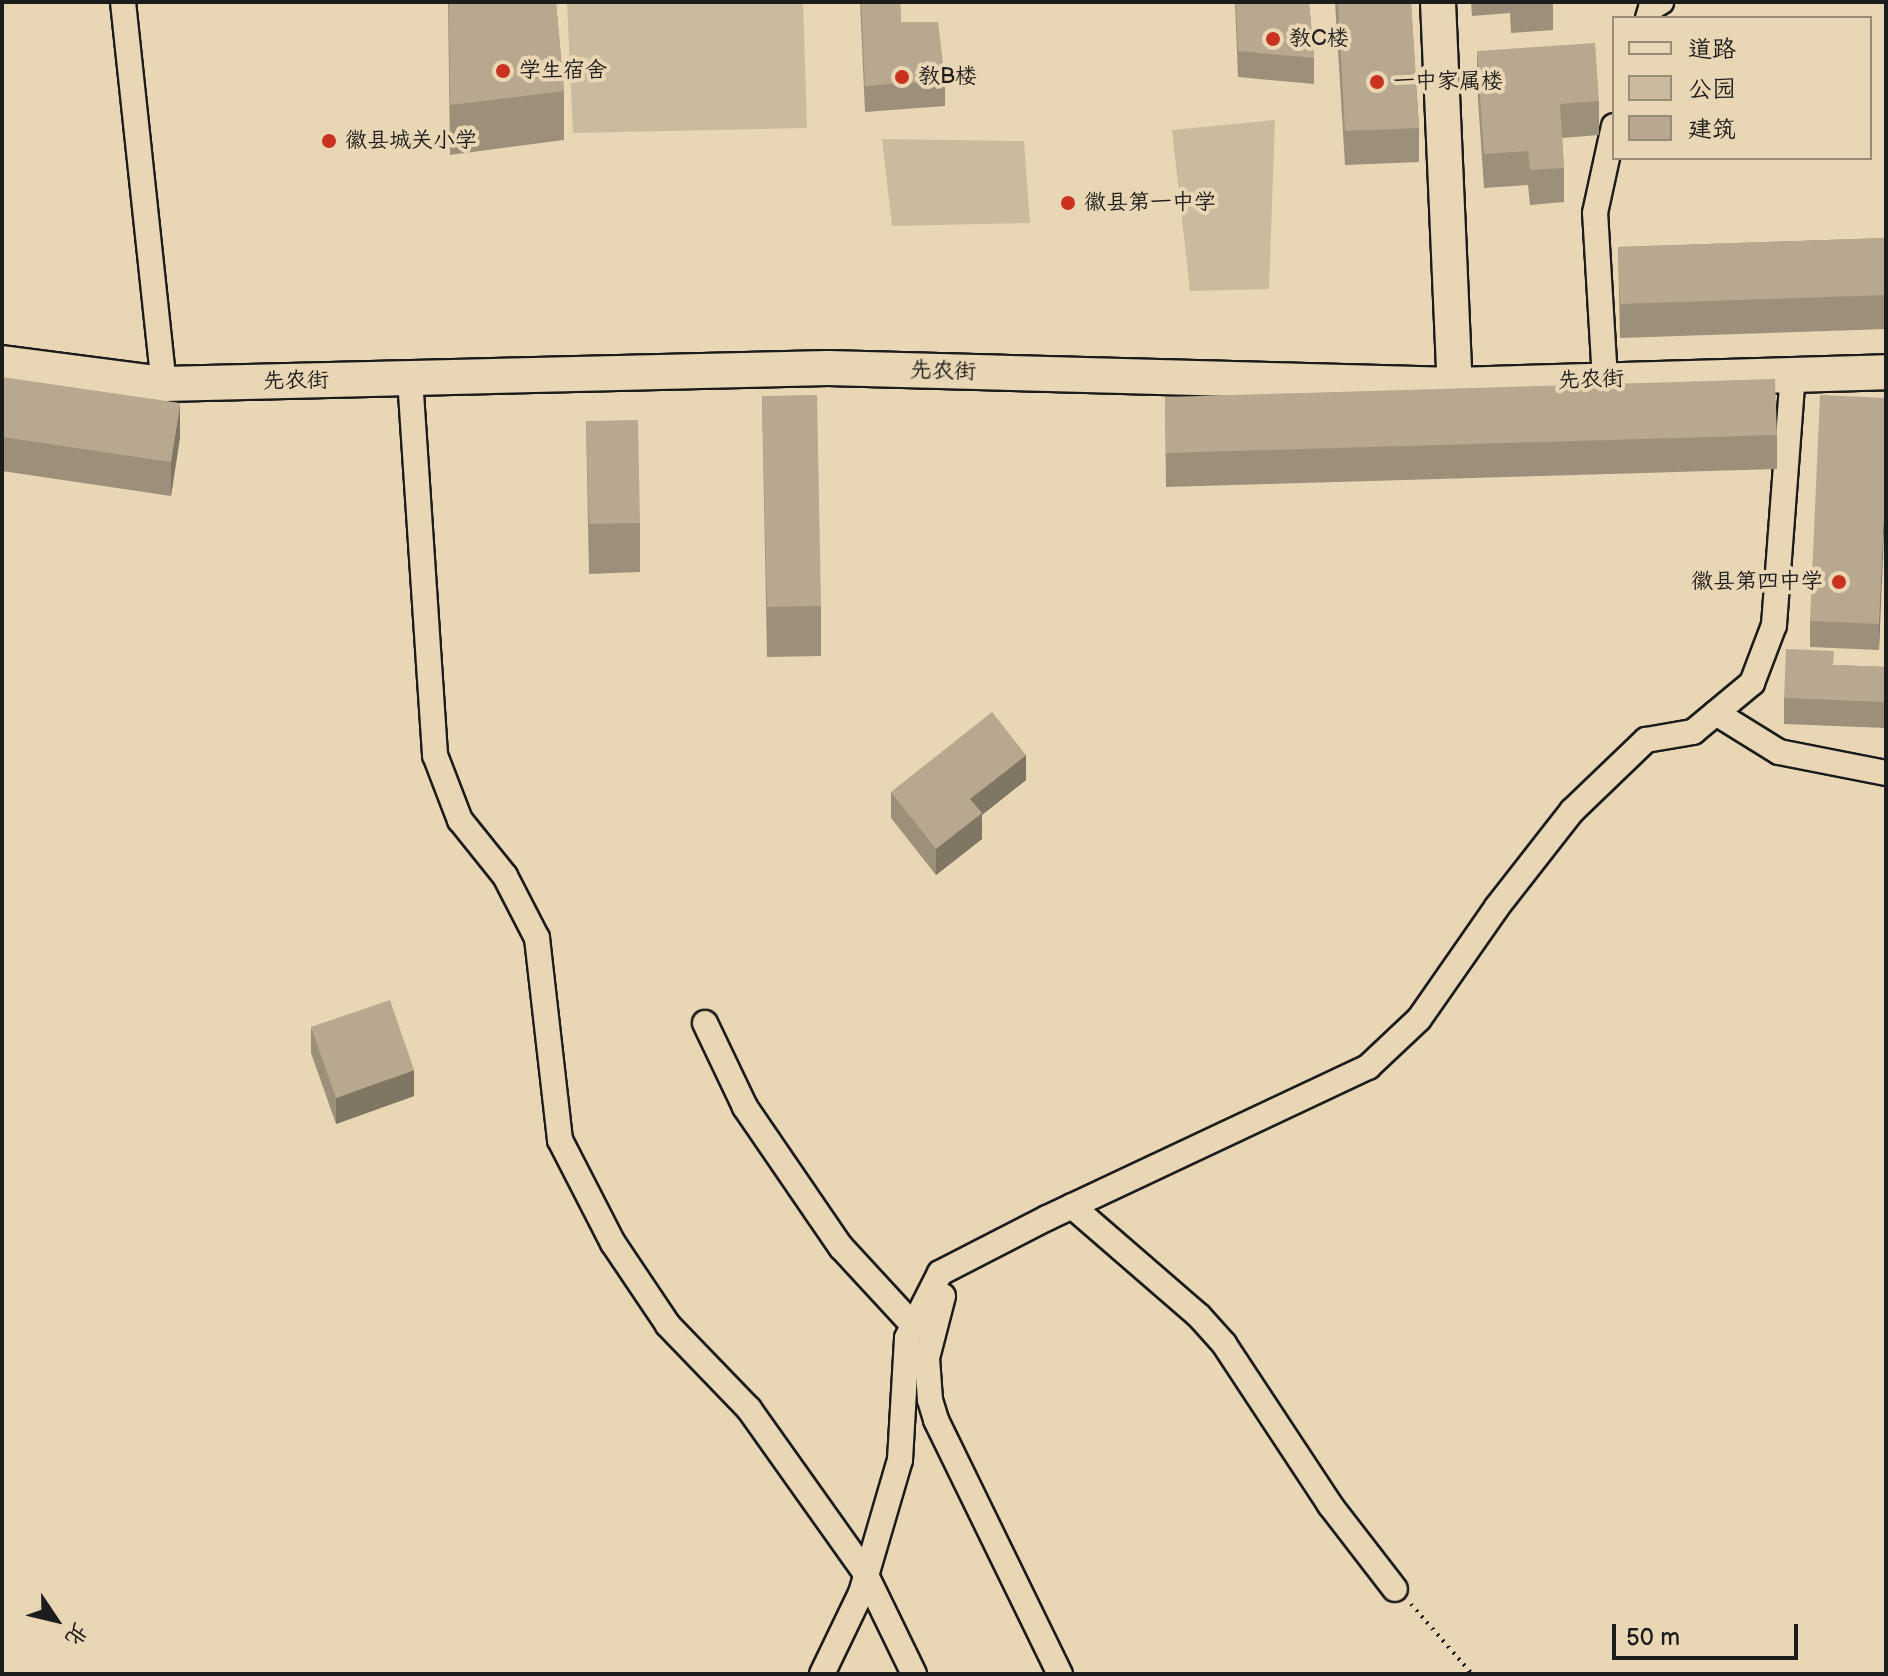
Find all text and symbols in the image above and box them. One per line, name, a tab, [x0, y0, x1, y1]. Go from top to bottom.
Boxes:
legend	[1612, 16, 1872, 160]
place label: 教C楼	[1289, 26, 1349, 52]
marker: 教C楼	[1264, 30, 1282, 48]
text: 道路	[1688, 35, 1736, 64]
place label: 学生宿舍	[519, 58, 607, 84]
marker: 学生宿舍	[494, 62, 512, 80]
place label: 教B楼	[918, 64, 977, 90]
marker: 教B楼	[893, 68, 911, 86]
place label: 一中家属楼	[1393, 69, 1503, 95]
marker: 一中家属楼	[1368, 73, 1386, 91]
text: 公园	[1688, 75, 1736, 104]
text: 建筑	[1688, 115, 1736, 144]
place label: 徽县城关小学	[345, 128, 477, 154]
marker: 徽县城关小学	[320, 132, 338, 150]
place label: 徽县第一中学	[1084, 190, 1216, 216]
marker: 徽县第一中学	[1059, 194, 1077, 212]
street label: 先农街	[910, 357, 976, 385]
street label: 先农街	[1558, 366, 1624, 394]
street label: 先农街	[263, 367, 329, 395]
place label: 徽县第四中学	[1691, 569, 1823, 595]
marker: 徽县第四中学	[1830, 573, 1848, 591]
north arrow	[16, 1580, 96, 1660]
scale bar	[1616, 1608, 1802, 1658]
text: 北	[59, 1617, 93, 1651]
text: 50 m	[1626, 1623, 1680, 1652]

